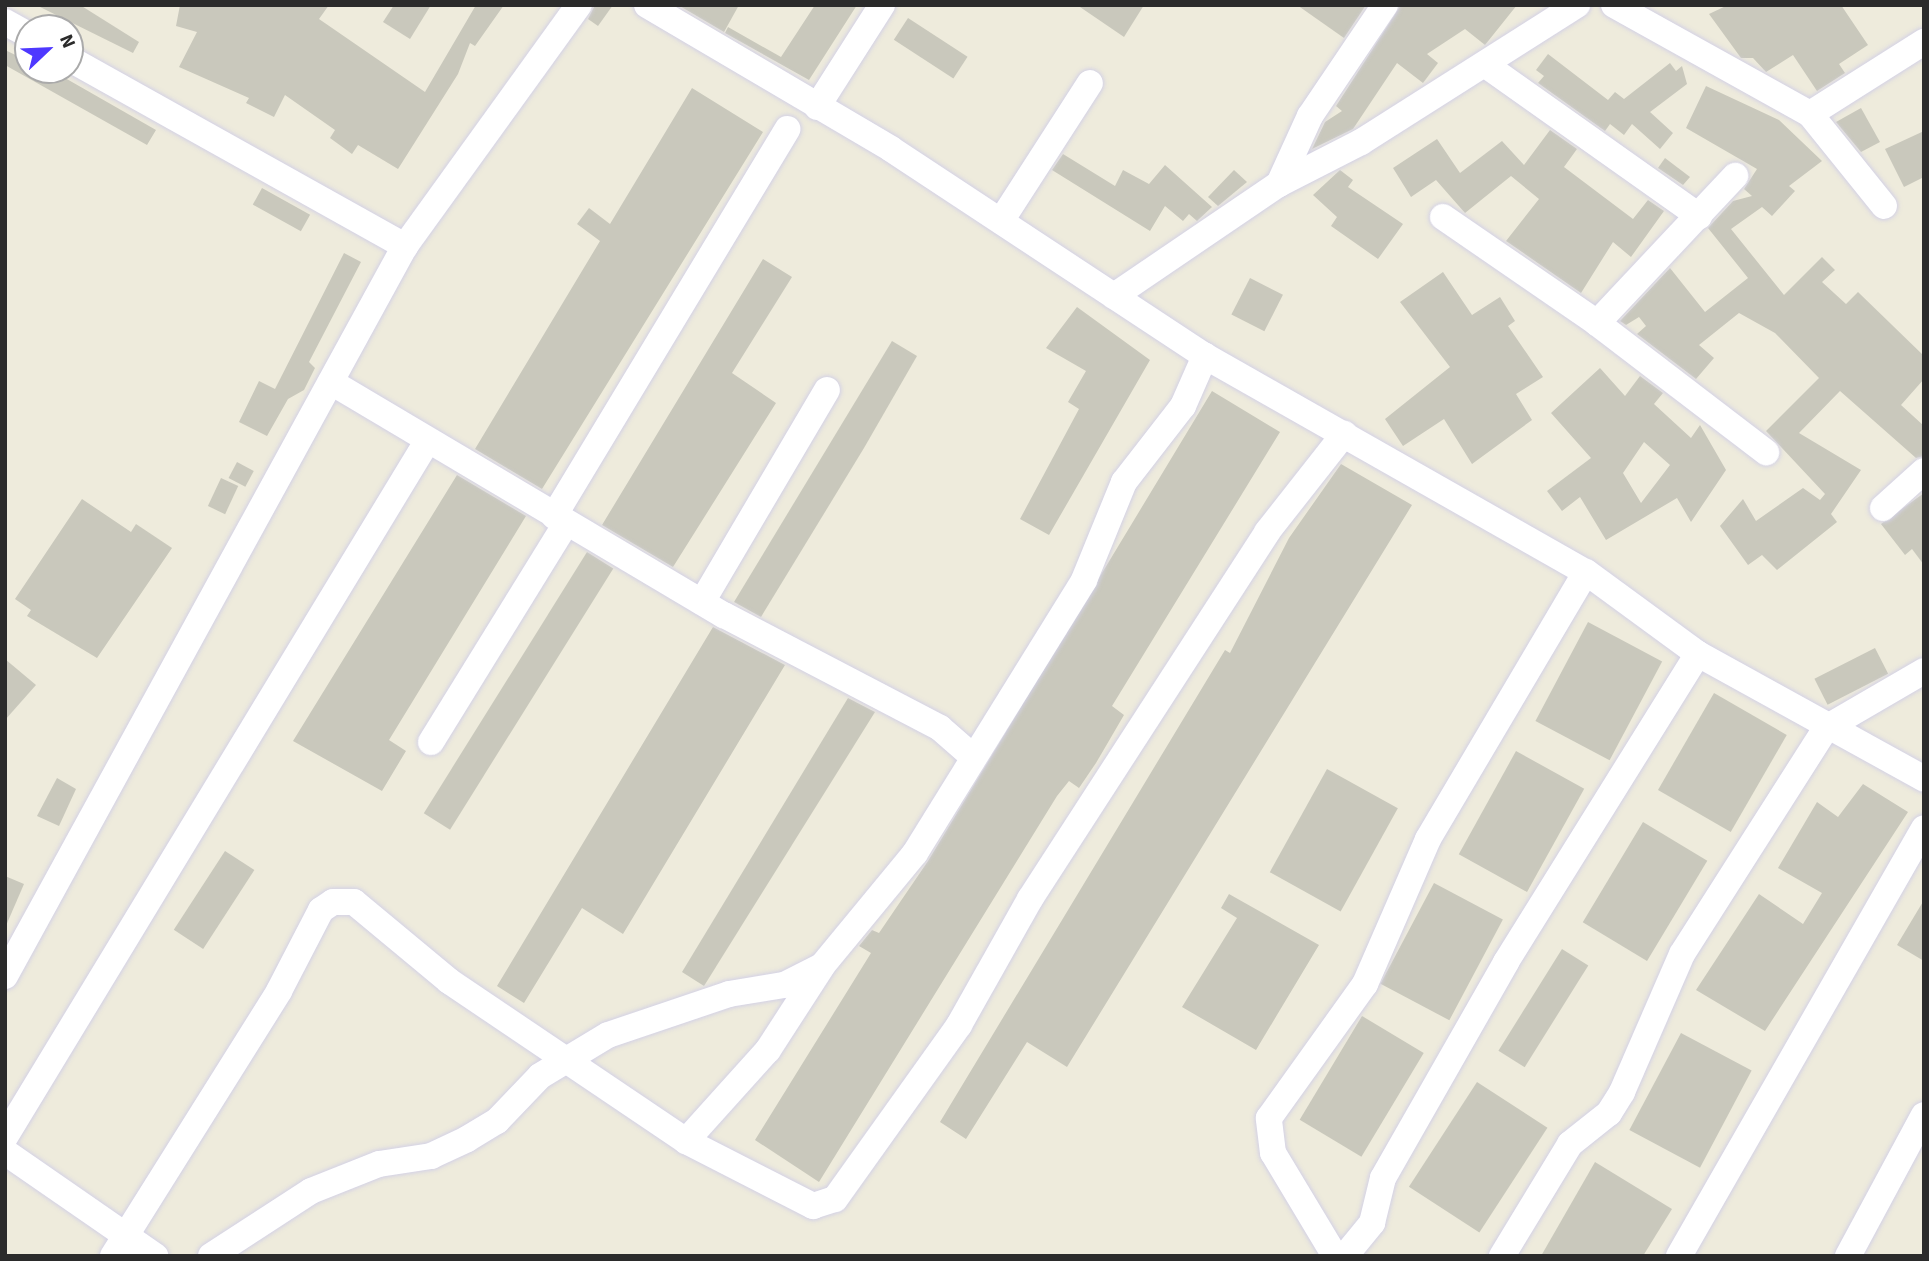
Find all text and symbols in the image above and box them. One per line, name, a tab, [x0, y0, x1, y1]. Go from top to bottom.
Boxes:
north arrow	[14, 14, 84, 84]
text: N	[52, 30, 82, 52]

